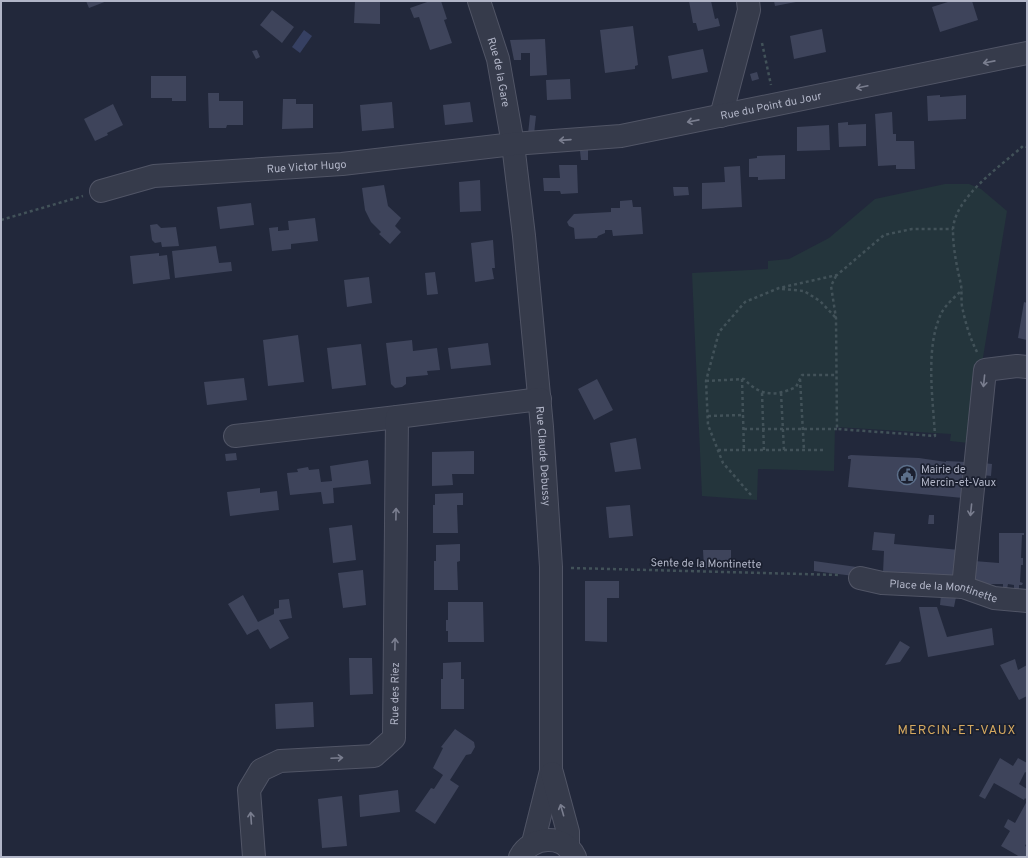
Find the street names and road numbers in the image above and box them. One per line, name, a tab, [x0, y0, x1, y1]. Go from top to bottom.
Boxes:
street label: Rue de la Gare	[483, 36, 512, 108]
street label: Rue du Point du Jour	[719, 89, 824, 124]
street label: Rue Victor Hugo	[266, 158, 347, 177]
street label: Rue Claude Debussy	[532, 406, 553, 507]
street label: Sente de la Montinette	[650, 556, 762, 572]
street label: Place de la Montinette	[889, 577, 998, 606]
street label: Rue des Riez	[388, 662, 403, 725]

